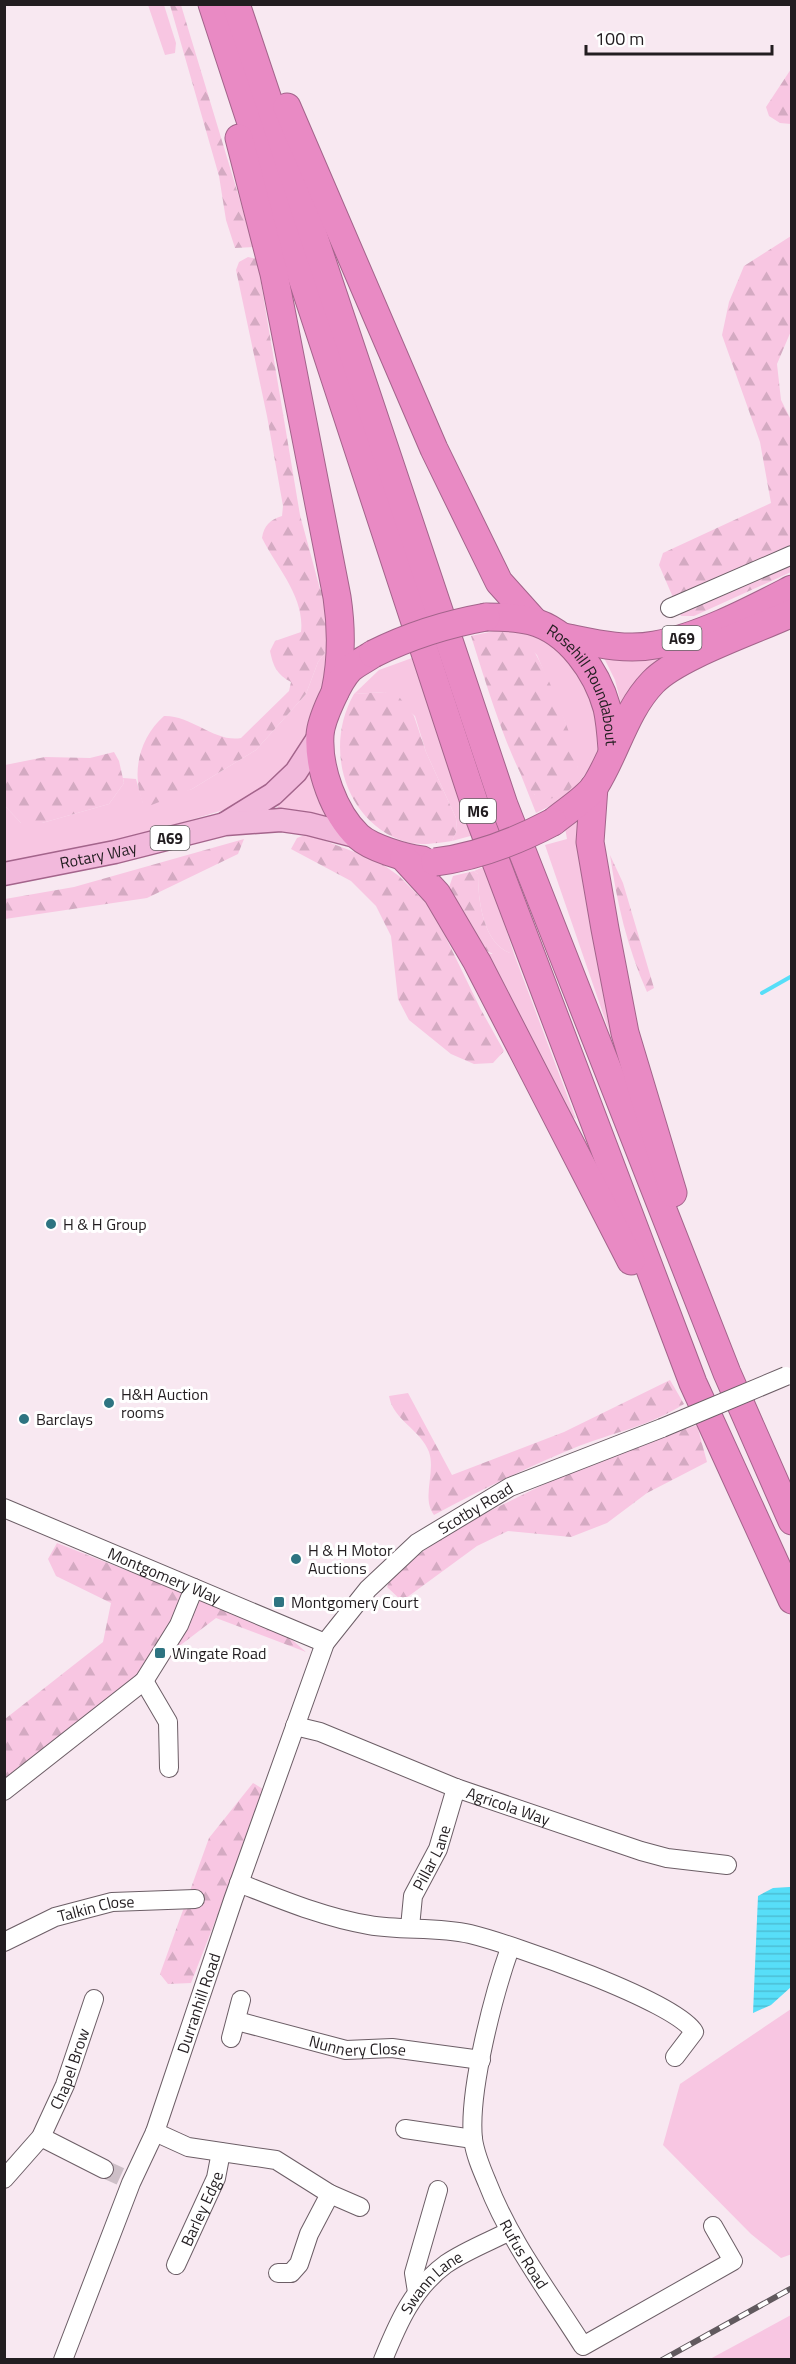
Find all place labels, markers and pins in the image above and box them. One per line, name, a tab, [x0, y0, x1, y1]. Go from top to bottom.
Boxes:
place label: H & H Group	[63, 1212, 147, 1236]
marker: H & H Group	[44, 1217, 58, 1231]
place label: H&H Auction rooms	[121, 1382, 208, 1424]
marker: H&H Auction rooms	[102, 1396, 116, 1410]
place label: Barclays	[36, 1407, 93, 1431]
marker: Barclays	[17, 1412, 31, 1426]
place label: H & H Motor Auctions	[308, 1538, 393, 1580]
marker: H & H Motor Auctions	[289, 1552, 303, 1566]
place label: Montgomery Court	[291, 1590, 419, 1614]
marker: Montgomery Court	[272, 1595, 286, 1609]
place label: Wingate Road	[172, 1641, 266, 1665]
marker: Wingate Road	[153, 1646, 167, 1660]

